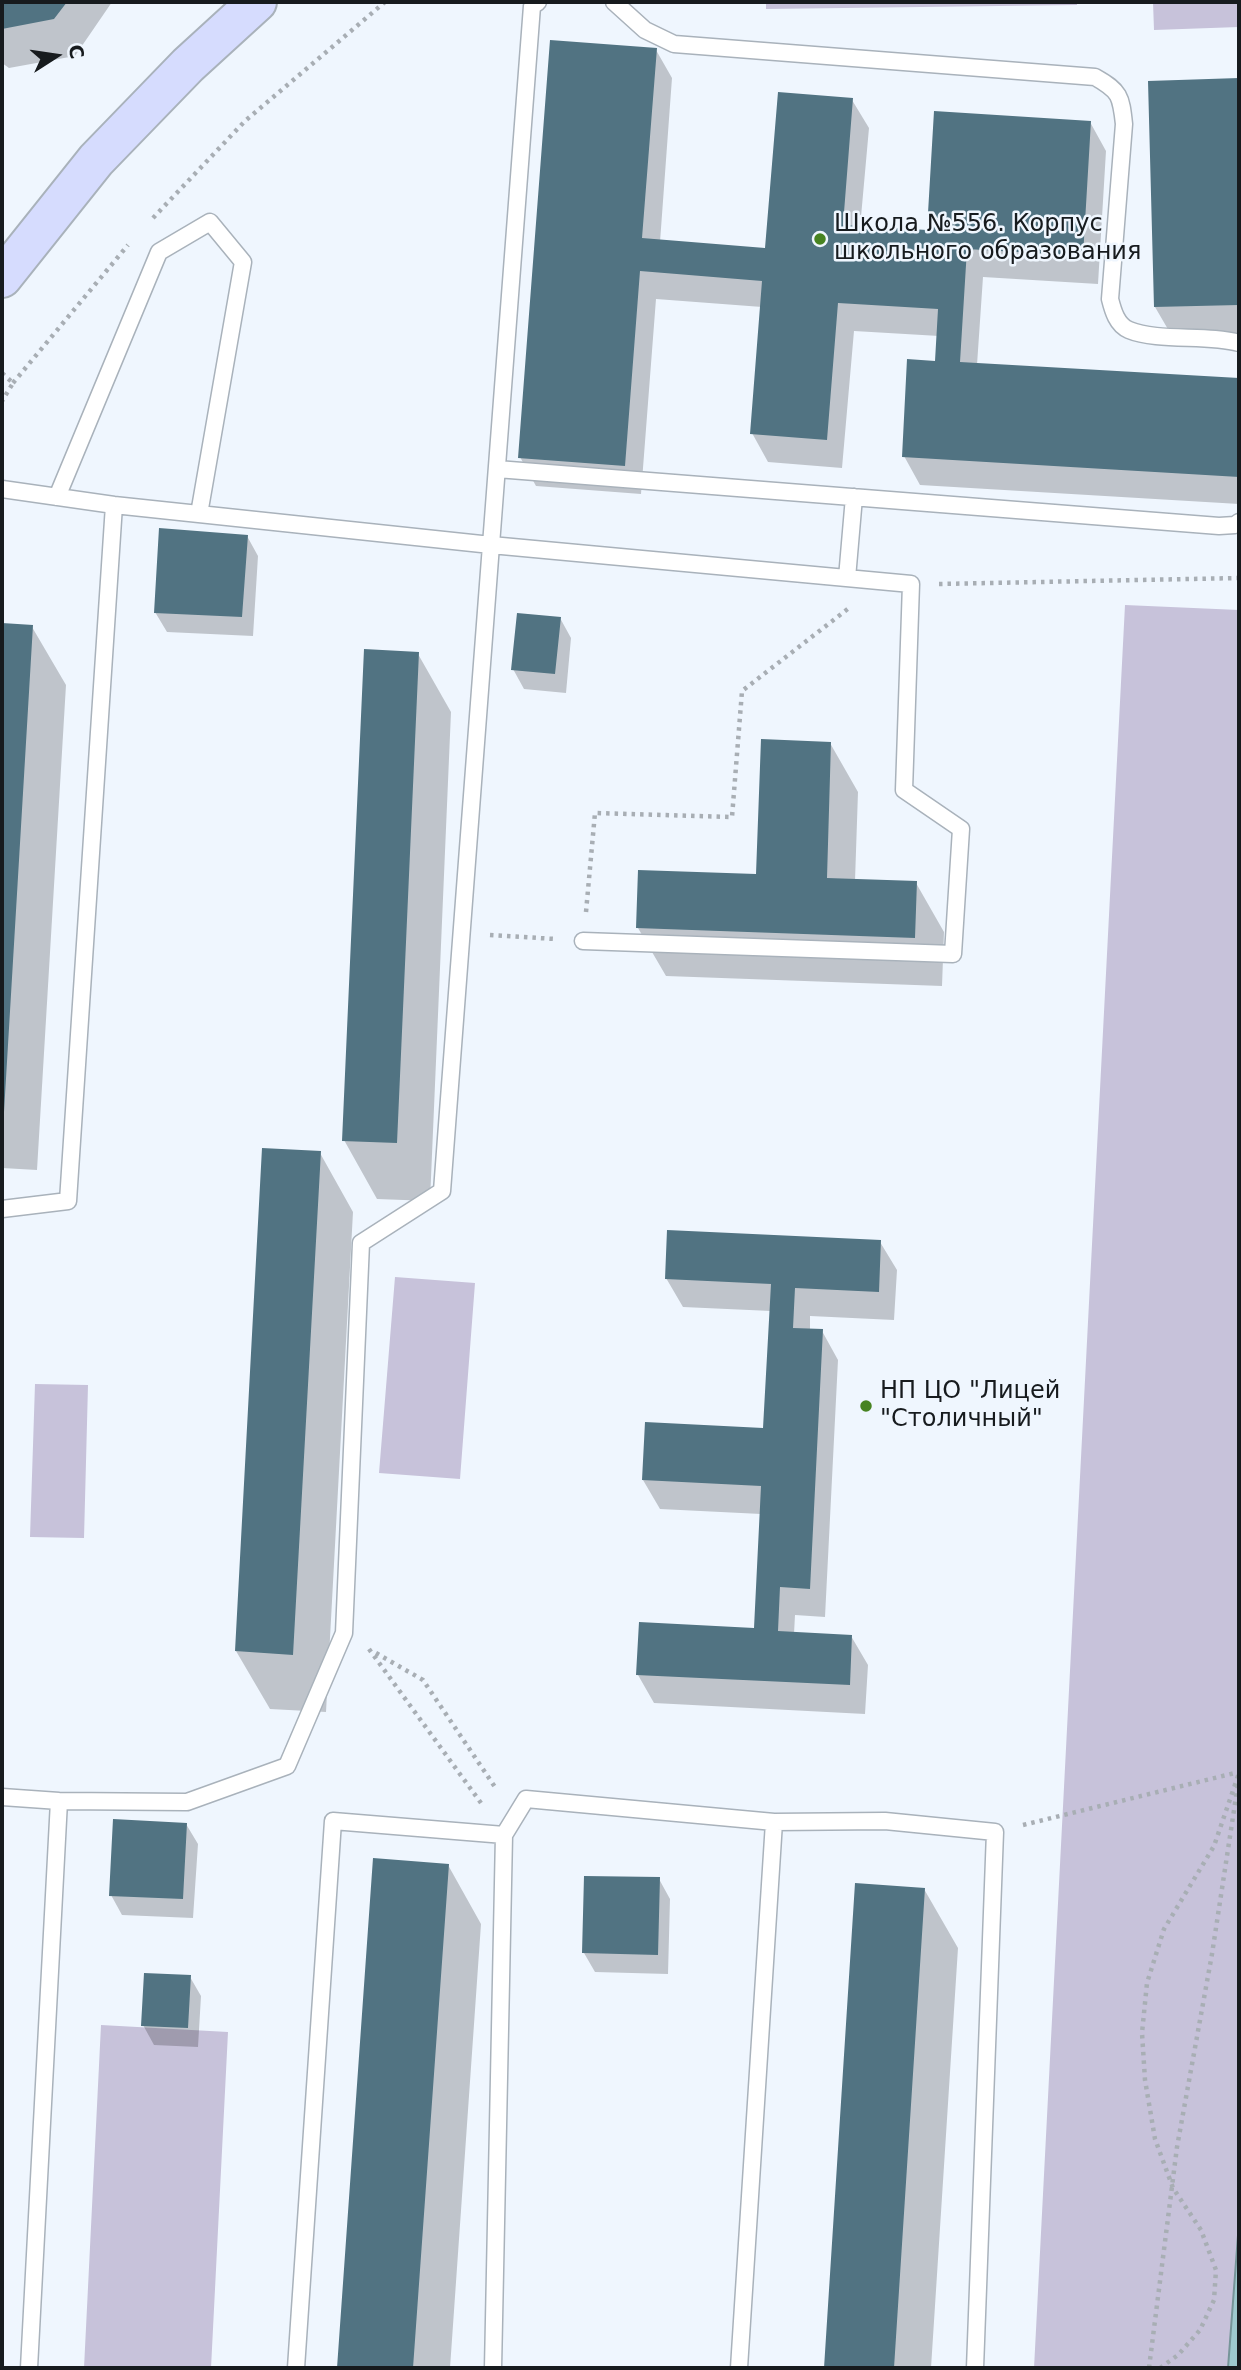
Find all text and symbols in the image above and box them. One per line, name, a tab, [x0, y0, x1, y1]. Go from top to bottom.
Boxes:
north arrow	[21, 21, 91, 91]
text: С	[64, 43, 89, 61]
place label: Школа №556. Корпус школьного образования	[834, 211, 1141, 267]
marker: Школа №556. Корпус школьного образования	[812, 231, 828, 247]
place label: НП ЦО "Лицей "Столичный"	[880, 1378, 1060, 1434]
marker: НП ЦО "Лицей "Столичный"	[858, 1398, 874, 1414]

